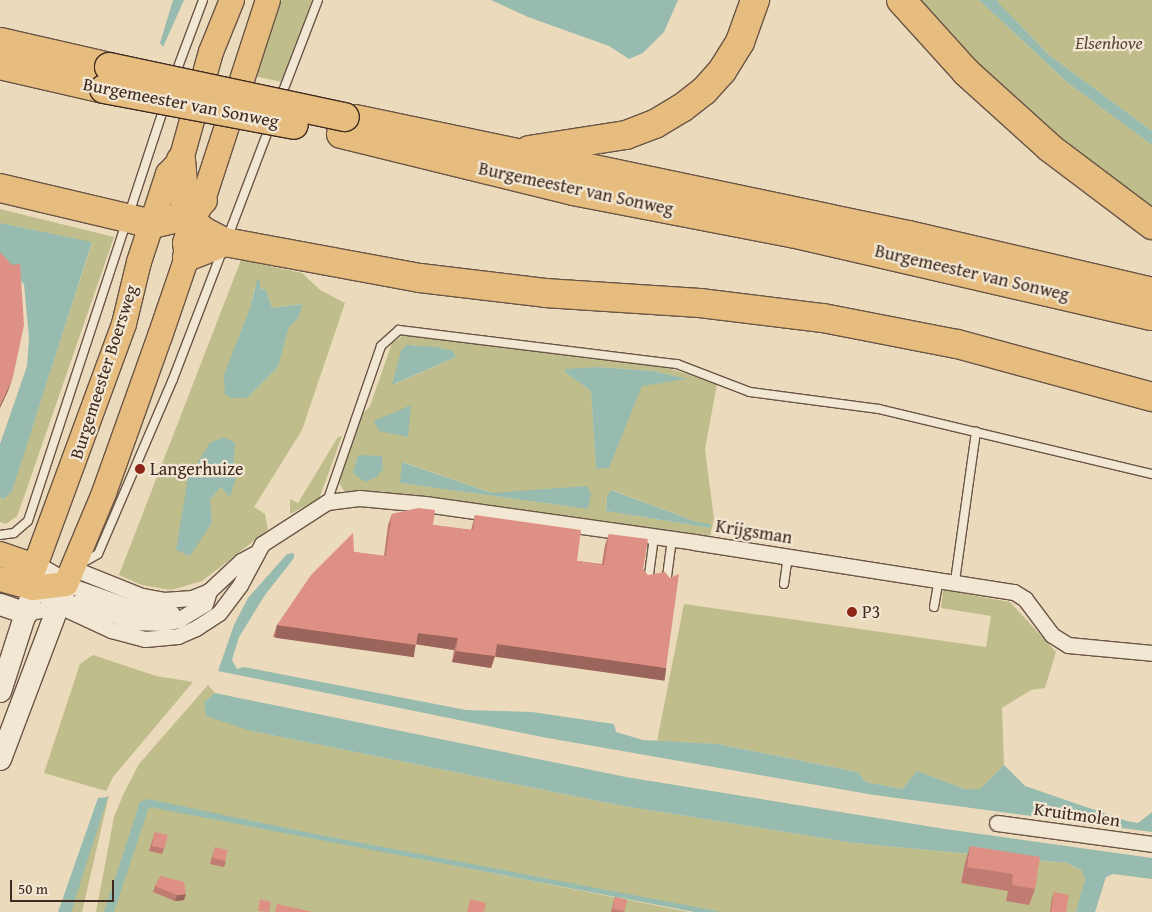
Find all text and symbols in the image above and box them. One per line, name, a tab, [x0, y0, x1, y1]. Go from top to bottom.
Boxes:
park label: Elsenhove	[1075, 32, 1143, 54]
street label: Burgemeester van Sonweg	[81, 73, 281, 133]
street label: Burgemeester van Sonweg	[477, 158, 675, 220]
street label: Burgemeester van Sonweg	[873, 240, 1071, 306]
street label: Burgemeester Boersweg	[66, 282, 142, 462]
place label: Langerhuize	[150, 458, 243, 480]
marker: Langerhuize	[134, 463, 146, 475]
street label: Krijgsman	[714, 515, 794, 549]
place label: P3	[862, 601, 880, 623]
marker: P3	[846, 606, 858, 618]
street label: Kruitmolen	[1033, 798, 1121, 832]
scale bar	[12, 870, 116, 902]
text: 50 m	[18, 878, 48, 899]

